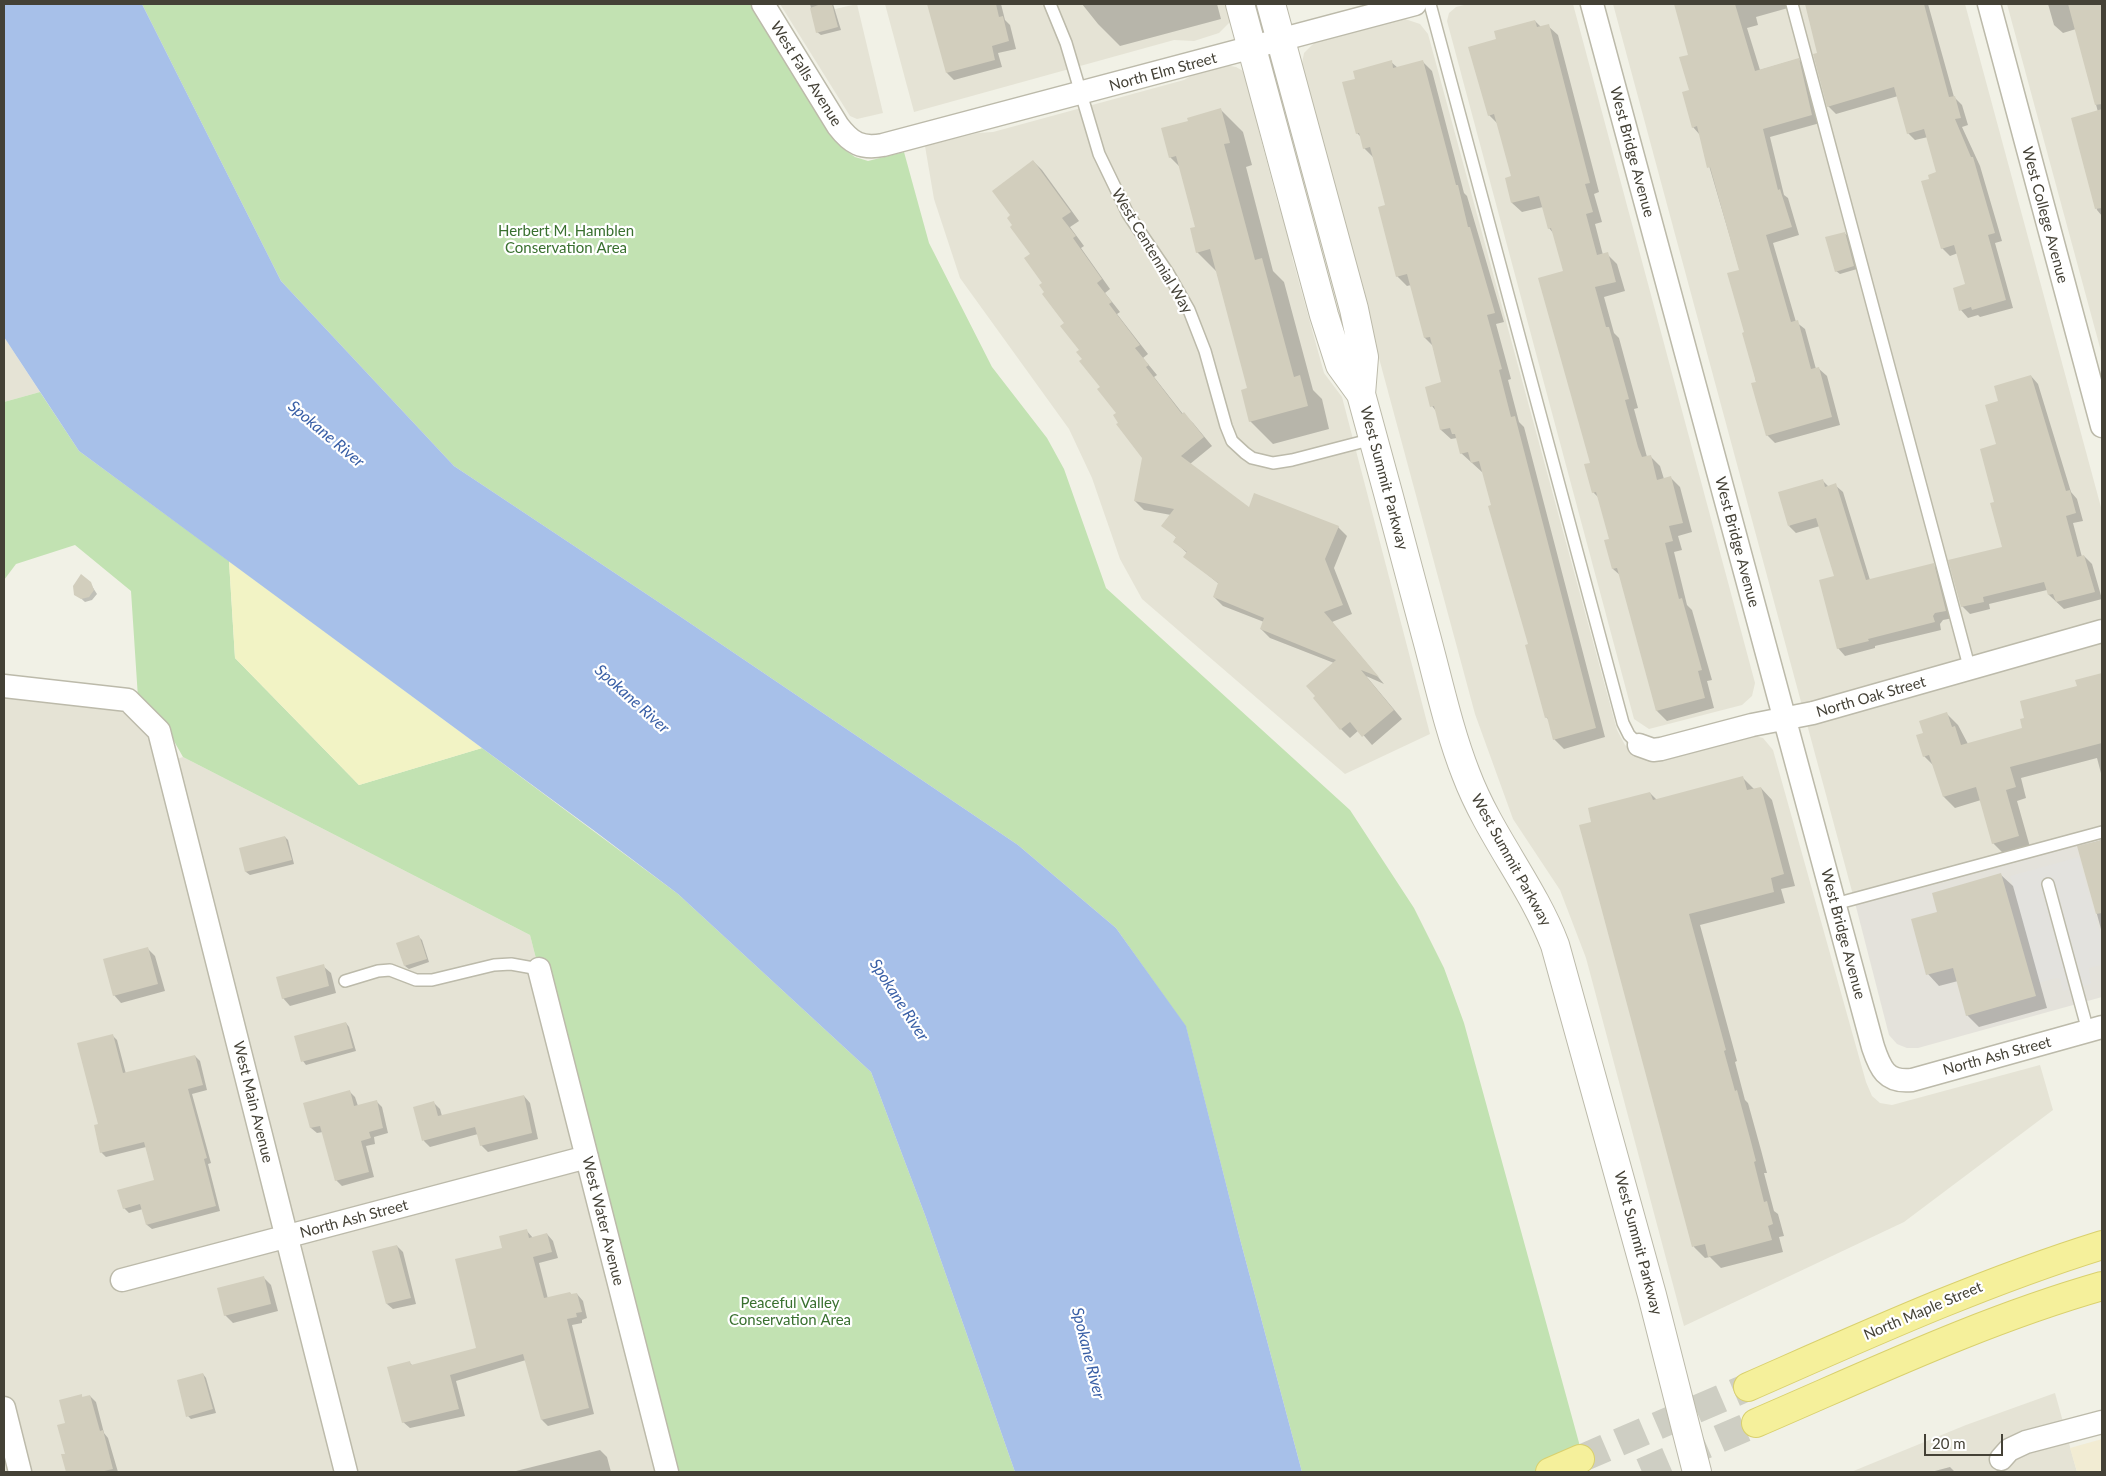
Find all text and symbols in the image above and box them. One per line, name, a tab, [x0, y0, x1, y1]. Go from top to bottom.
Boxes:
street label: West Falls Avenue	[767, 18, 845, 130]
street label: North Elm Street	[1107, 49, 1219, 95]
street label: West Bridge Avenue	[1606, 85, 1658, 219]
street label: West College Avenue	[2018, 145, 2072, 285]
street label: West Centennial Way	[1108, 185, 1196, 317]
park label: Herbert M. Hamblen Conservation Area	[498, 222, 634, 257]
water label: Spokane River	[284, 397, 368, 471]
street label: West Summit Parkway	[1356, 404, 1412, 552]
street label: West Bridge Avenue	[1711, 475, 1763, 609]
water label: Spokane River	[591, 661, 673, 737]
street label: North Oak Street	[1814, 673, 1928, 721]
street label: West Summit Parkway	[1467, 791, 1555, 929]
street label: West Bridge Avenue	[1817, 867, 1869, 1001]
water label: Spokane River	[865, 956, 933, 1044]
street label: North Ash Street	[1941, 1033, 2053, 1079]
street label: West Main Avenue	[229, 1039, 277, 1165]
street label: West Water Avenue	[578, 1155, 628, 1287]
street label: West Summit Parkway	[1610, 1169, 1666, 1317]
street label: North Ash Street	[298, 1196, 410, 1242]
street label: North Maple Street	[1861, 1278, 1985, 1344]
park label: Peaceful Valley Conservation Area	[729, 1294, 851, 1329]
water label: Spokane River	[1067, 1305, 1109, 1401]
scale bar	[1926, 1424, 2005, 1456]
text: 20 m	[1932, 1434, 1966, 1452]

